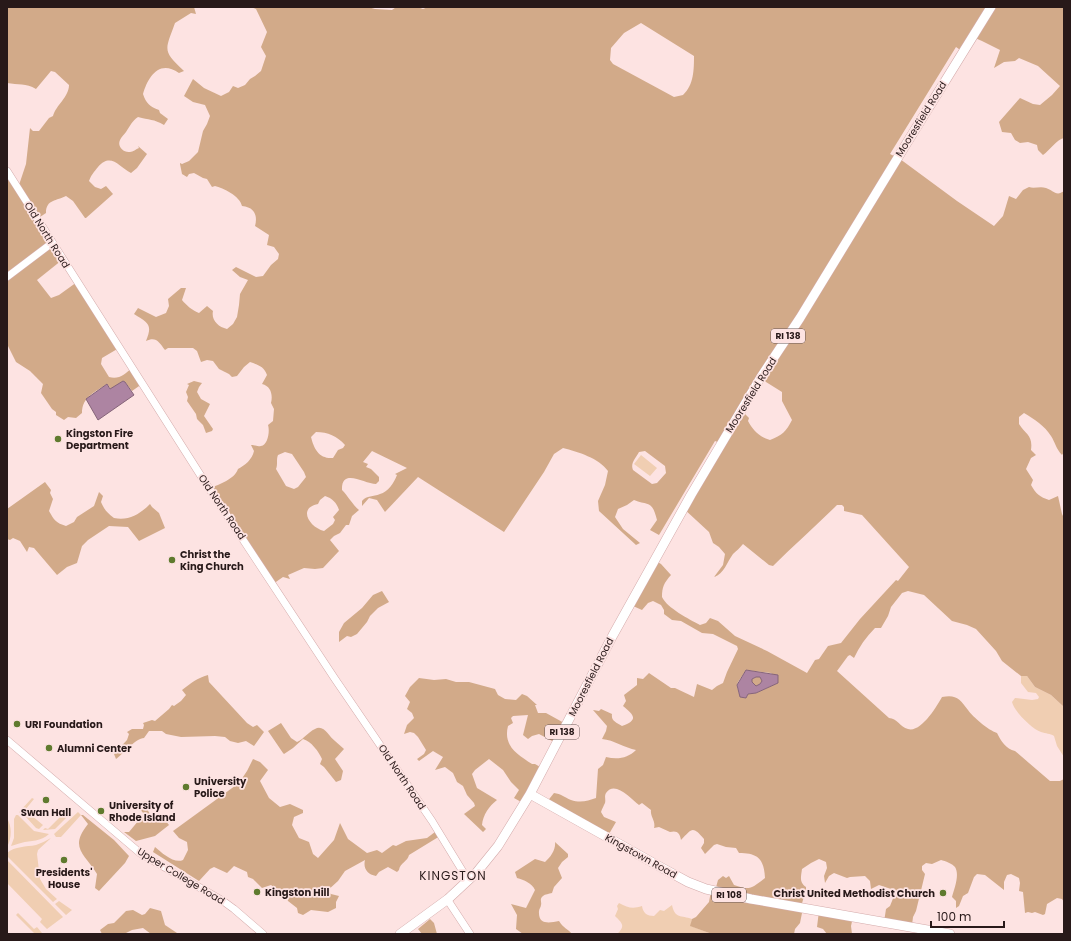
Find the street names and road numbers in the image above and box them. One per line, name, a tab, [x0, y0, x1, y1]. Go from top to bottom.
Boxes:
street label: Mooresfield Road	[892, 78, 950, 160]
street label: Old North Road	[21, 199, 73, 271]
road number: RI 138	[771, 329, 805, 343]
street label: Mooresfield Road	[722, 354, 780, 436]
street label: Old North Road	[195, 471, 249, 543]
street label: Mooresfield Road	[565, 635, 617, 719]
road number: RI 138	[545, 725, 579, 739]
street label: Old North Road	[375, 741, 429, 813]
street label: Kingstown Road	[602, 830, 680, 882]
street label: Upper College Road	[134, 844, 228, 908]
road number: RI 108	[712, 888, 746, 902]

